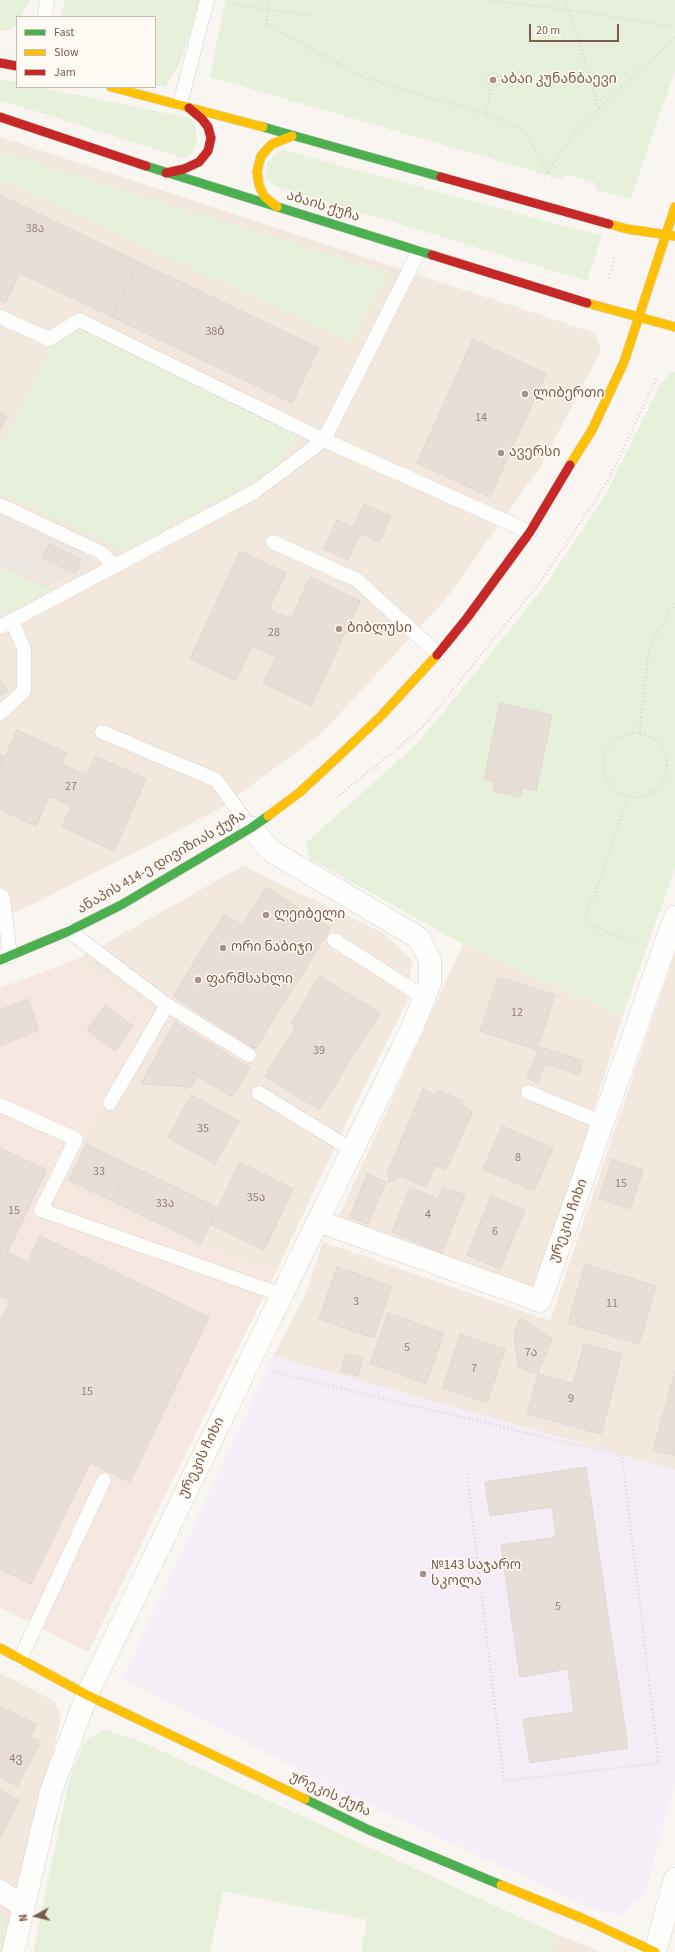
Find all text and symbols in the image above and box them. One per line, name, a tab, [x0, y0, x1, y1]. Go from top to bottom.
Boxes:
legend	[16, 16, 156, 88]
scale bar	[531, 16, 621, 42]
text: 20 m	[536, 22, 560, 39]
text: Fast	[54, 24, 74, 41]
text: Slow	[54, 44, 79, 61]
text: Jam	[54, 64, 76, 81]
place label: აბაი კუნანბაევი	[501, 72, 617, 88]
marker: აბაი კუნანბაევი	[488, 75, 498, 85]
street label: აბაის ქუჩა	[284, 188, 362, 226]
house number: 38ა	[26, 222, 44, 236]
house number: 38ბ	[205, 325, 225, 339]
place label: ლიბერთი	[533, 386, 604, 402]
marker: ლიბერთი	[520, 389, 530, 399]
house number: 14	[475, 411, 487, 425]
place label: ავერსი	[509, 445, 561, 461]
marker: ავერსი	[496, 448, 506, 458]
place label: ბიბლუსი	[347, 621, 412, 637]
marker: ბიბლუსი	[334, 624, 344, 634]
house number: 28	[268, 626, 280, 640]
house number: 27	[65, 780, 77, 794]
street label: ანაპის 414-ე დივიზიას ქუჩა	[75, 808, 249, 918]
place label: ლეიბელი	[274, 907, 345, 923]
marker: ლეიბელი	[261, 910, 271, 920]
place label: ორი ნაბიჯი	[231, 940, 313, 956]
marker: ორი ნაბიჯი	[218, 943, 228, 953]
place label: ფარმსახლი	[206, 972, 293, 988]
marker: ფარმსახლი	[193, 975, 203, 985]
house number: 12	[511, 1006, 523, 1020]
house number: 39	[313, 1044, 325, 1058]
house number: 35	[197, 1122, 209, 1136]
house number: 8	[515, 1151, 521, 1165]
house number: 33	[93, 1165, 105, 1179]
street label: ურეკის ჩიხი	[546, 1177, 592, 1265]
house number: 15	[615, 1177, 627, 1191]
house number: 35ა	[247, 1191, 265, 1205]
house number: 33ა	[156, 1197, 174, 1211]
house number: 15	[8, 1204, 20, 1218]
house number: 4	[425, 1208, 431, 1222]
house number: 6	[492, 1225, 498, 1239]
house number: 3	[353, 1295, 359, 1309]
house number: 11	[606, 1297, 618, 1311]
house number: 5	[404, 1341, 410, 1355]
house number: 7ა	[525, 1346, 537, 1360]
house number: 7	[471, 1362, 477, 1376]
house number: 15	[81, 1385, 93, 1399]
house number: 9	[568, 1392, 574, 1406]
street label: ურეკის ჩიხი	[175, 1415, 229, 1501]
place label: №143 საჯარო სკოლა	[431, 1558, 521, 1590]
marker: №143 საჯარო სკოლა	[418, 1569, 428, 1579]
house number: 5	[555, 1600, 561, 1614]
house number: 4ვ	[10, 1752, 22, 1766]
street label: ურეკის ქუჩა	[287, 1769, 373, 1821]
north arrow	[16, 1896, 56, 1936]
text: N	[16, 1913, 32, 1922]

